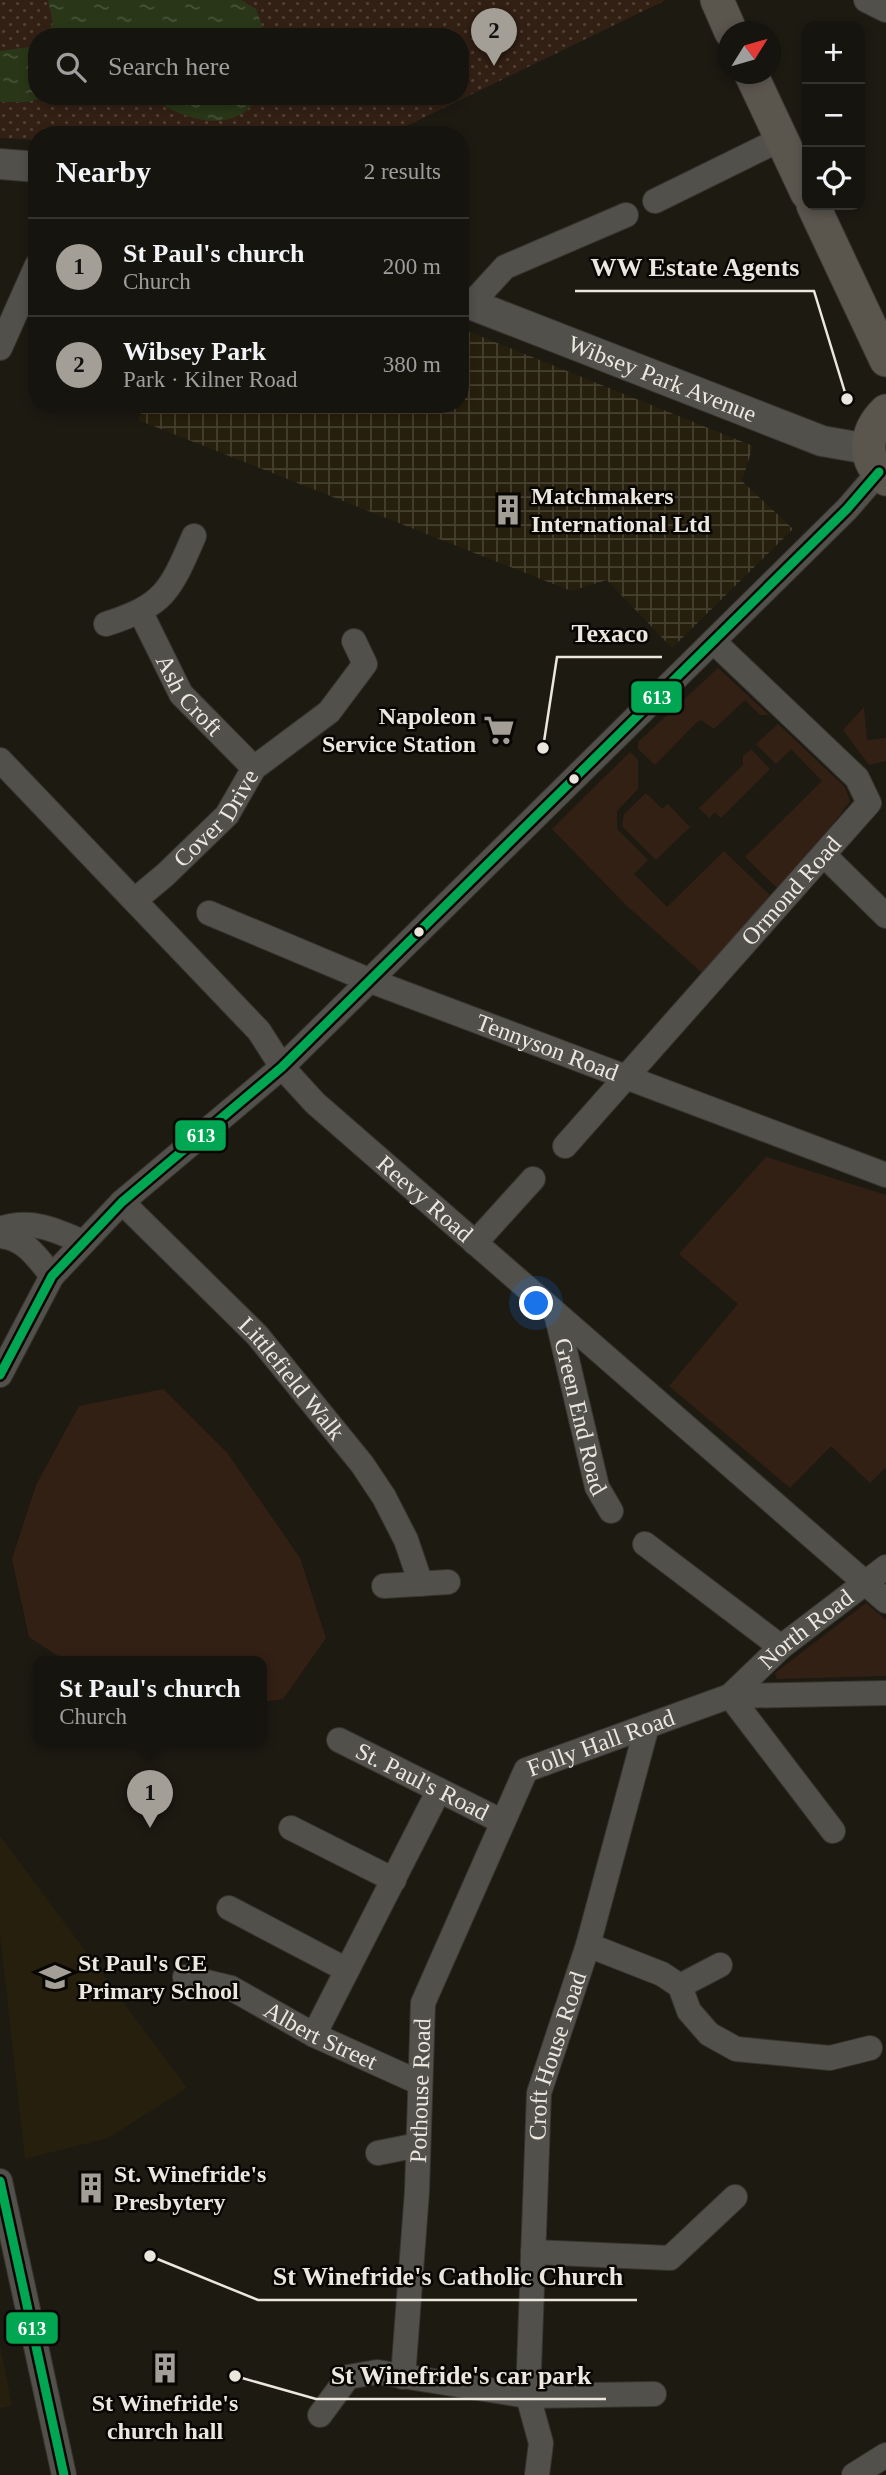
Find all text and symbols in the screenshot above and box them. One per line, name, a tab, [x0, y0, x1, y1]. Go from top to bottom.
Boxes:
pin: 2	[471, 8, 517, 66]
north arrow	[718, 21, 781, 84]
map controls	[802, 21, 865, 210]
button: +	[802, 21, 865, 84]
search box	[28, 28, 469, 105]
icon: search	[52, 48, 90, 86]
text: Search here	[108, 52, 230, 81]
button: −	[802, 84, 865, 147]
button: locate	[802, 147, 865, 210]
text: Nearby	[56, 155, 151, 188]
text: 2 results	[364, 159, 441, 184]
text: St Paul's church	[123, 239, 305, 268]
callout: WW Estate Agents	[575, 244, 814, 291]
text: WW Estate Agents	[591, 253, 799, 282]
text: 1	[73, 254, 85, 279]
text: 200 m	[383, 254, 441, 279]
text: Church	[123, 269, 191, 294]
street label: Wibsey Park Avenue	[564, 330, 760, 427]
text: Wibsey Park	[123, 337, 266, 366]
text: 2	[73, 352, 85, 377]
text: 380 m	[383, 352, 441, 377]
text: Park · Kilner Road	[123, 367, 297, 392]
place label: Matchmakers International Ltd	[531, 483, 711, 537]
building icon: Matchmakers International Ltd	[491, 493, 525, 527]
callout: Texaco	[557, 610, 662, 657]
text: Texaco	[571, 619, 649, 648]
street label: Ash Croft	[151, 651, 228, 741]
line badge: 613	[630, 680, 683, 714]
text: 613	[643, 687, 671, 708]
place label: Napoleon Service Station	[322, 703, 476, 757]
supermarket icon: Napoleon Service Station	[482, 713, 516, 747]
street label: Cover Drive	[168, 765, 263, 872]
unlabelled marker	[567, 772, 581, 786]
street label: Ormond Road	[736, 831, 846, 951]
unlabelled marker	[412, 925, 426, 939]
street label: Tennyson Road	[473, 1009, 622, 1086]
line badge: 613	[174, 1119, 227, 1152]
text: 613	[187, 1125, 215, 1146]
street label: Reevy Road	[372, 1150, 478, 1247]
your location	[519, 1286, 553, 1320]
street label: Littlefield Walk	[233, 1311, 350, 1445]
street label: Green End Road	[549, 1335, 612, 1500]
street label: North Road	[753, 1584, 858, 1674]
popup	[33, 1656, 267, 1747]
text: St Paul's church	[59, 1674, 241, 1703]
text: Church	[59, 1704, 127, 1729]
street label: Folly Hall Road	[524, 1704, 678, 1781]
street label: St. Paul's Road	[351, 1738, 493, 1826]
pin: 1	[127, 1770, 173, 1828]
place label: St Paul's CE Primary School	[78, 1950, 239, 2004]
school or university icon: St Paul's CE Primary School	[38, 1960, 72, 1994]
street label: Croft House Road	[524, 1968, 591, 2141]
street label: Albert Street	[259, 1996, 382, 2075]
street label: Pothouse Road	[405, 2018, 436, 2163]
place label: St. Winefride's Presbytery	[114, 2161, 266, 2215]
building icon: St. Winefride's Presbytery	[74, 2171, 108, 2205]
callout: St Winefride's Catholic Church	[258, 2253, 637, 2300]
text: St Winefride's Catholic Church	[273, 2262, 624, 2291]
line badge: 613	[5, 2311, 59, 2345]
text: 613	[18, 2318, 46, 2339]
building icon: St Winefride's church hall	[148, 2351, 182, 2385]
callout: St Winefride's car park	[316, 2352, 606, 2399]
text: St Winefride's car park	[331, 2361, 592, 2390]
place label: St Winefride's church hall	[92, 2390, 238, 2444]

